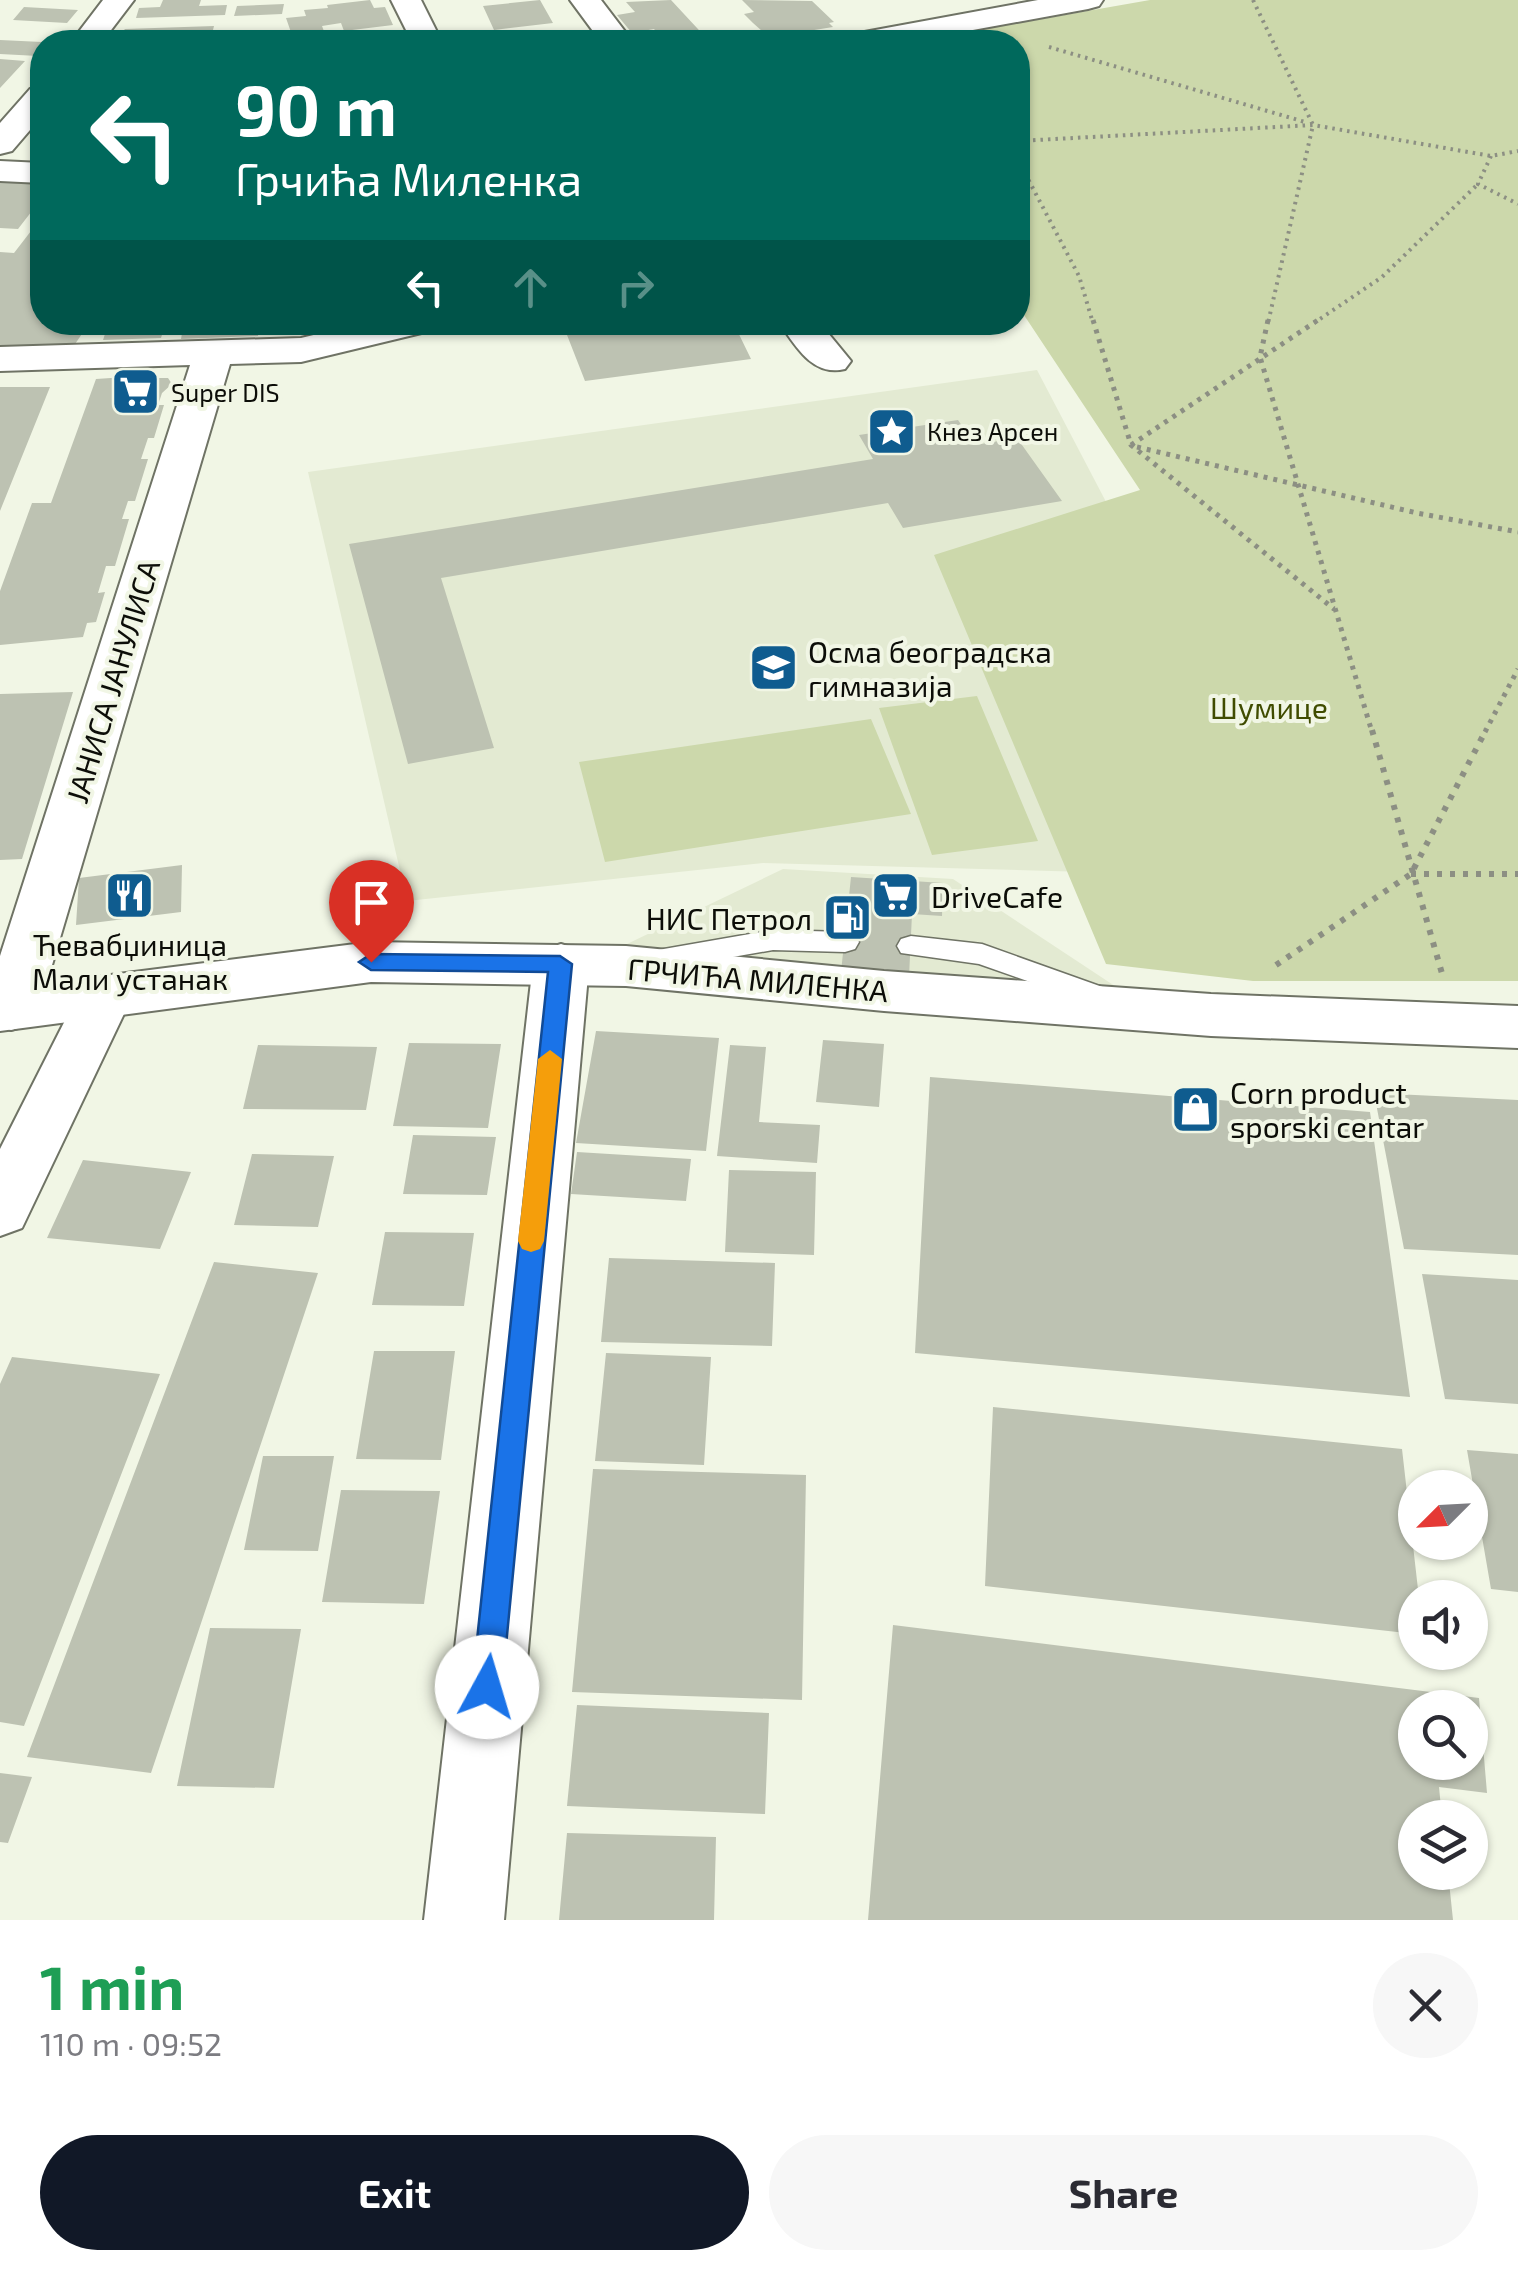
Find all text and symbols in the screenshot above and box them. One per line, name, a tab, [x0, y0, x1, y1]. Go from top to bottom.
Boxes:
text: 90 m	[235, 66, 397, 150]
icon: left	[70, 70, 200, 200]
text: Грчића Миленка	[235, 151, 582, 205]
icon: left	[398, 260, 453, 315]
icon: ahead	[503, 260, 558, 315]
icon: right	[608, 260, 663, 315]
supermarket icon: Super DIS	[110, 366, 162, 418]
place label: Super DIS	[171, 377, 279, 407]
place icon: Кнез Арсен	[866, 405, 918, 457]
place label: Кнез Арсен	[927, 416, 1058, 446]
street label: ЈАНИСА ЈАНУЛИСА	[58, 555, 166, 807]
place label: Осма београдска гимназија	[808, 633, 1052, 703]
school or university icon: Осма београдска гимназија	[747, 642, 799, 694]
park label: Шумице	[1210, 689, 1328, 726]
pin	[329, 860, 414, 963]
restaurant icon: Ћевабџиница Мали устанак	[104, 869, 156, 921]
supermarket icon: DriveCafe	[870, 870, 922, 922]
icon: arrive	[344, 875, 399, 930]
place label: DriveCafe	[931, 878, 1063, 914]
fuel station icon: НИС Петрол	[821, 892, 873, 944]
place label: НИС Петрол	[646, 900, 812, 936]
place label: Ћевабџиница Мали устанак	[32, 926, 228, 997]
street label: ГРЧИЋА МИЛЕНКА	[626, 950, 890, 1008]
place label: Corn product sporski centar	[1230, 1074, 1424, 1144]
shop icon: Corn product sporski centar	[1169, 1083, 1221, 1135]
north arrow	[1398, 1470, 1488, 1560]
map controls	[1398, 1470, 1488, 1890]
button: sound	[1398, 1580, 1488, 1670]
position arrow	[435, 1635, 539, 1739]
button: search	[1398, 1690, 1488, 1780]
button: layers	[1398, 1800, 1488, 1890]
text: 1 min	[40, 1950, 184, 2022]
button: close	[1373, 1953, 1478, 2058]
text: 110 m · 09:52	[40, 2024, 222, 2062]
button: Exit	[40, 2135, 749, 2250]
button: Share	[769, 2135, 1478, 2250]

